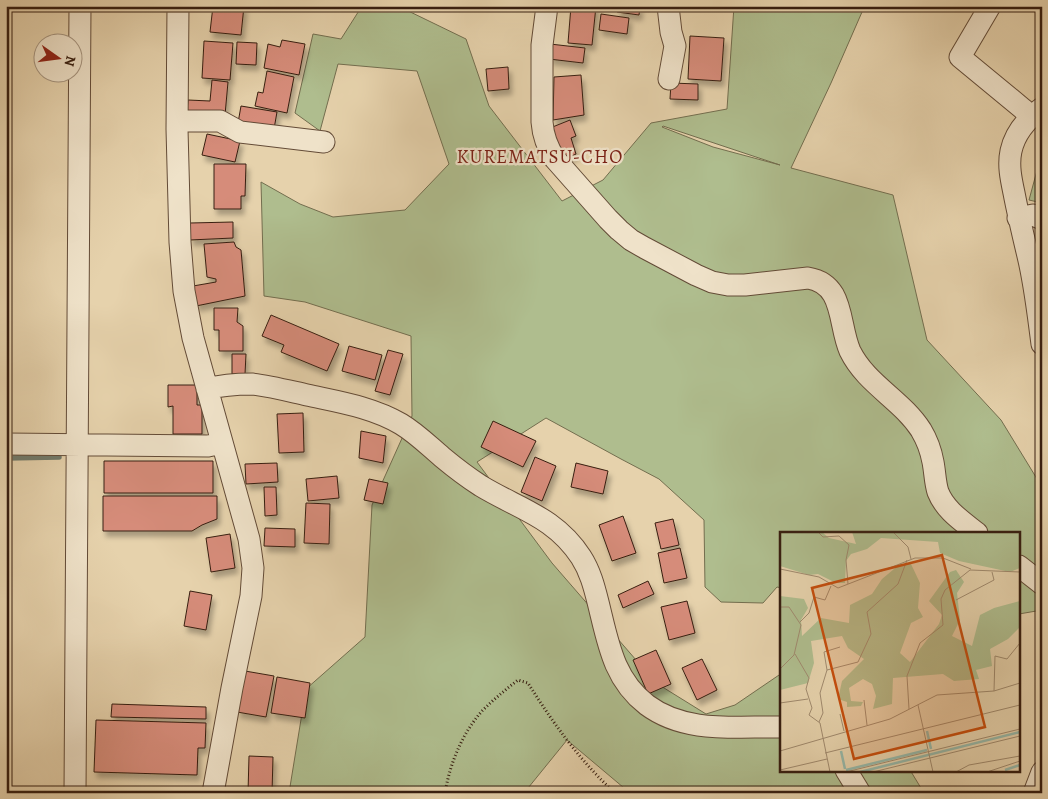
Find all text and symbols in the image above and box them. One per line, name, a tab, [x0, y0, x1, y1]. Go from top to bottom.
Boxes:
north arrow	[32, 32, 82, 82]
text: N	[60, 54, 81, 68]
district label: KUREMATSU-CHO	[457, 144, 623, 170]
inset map	[780, 532, 1020, 772]

